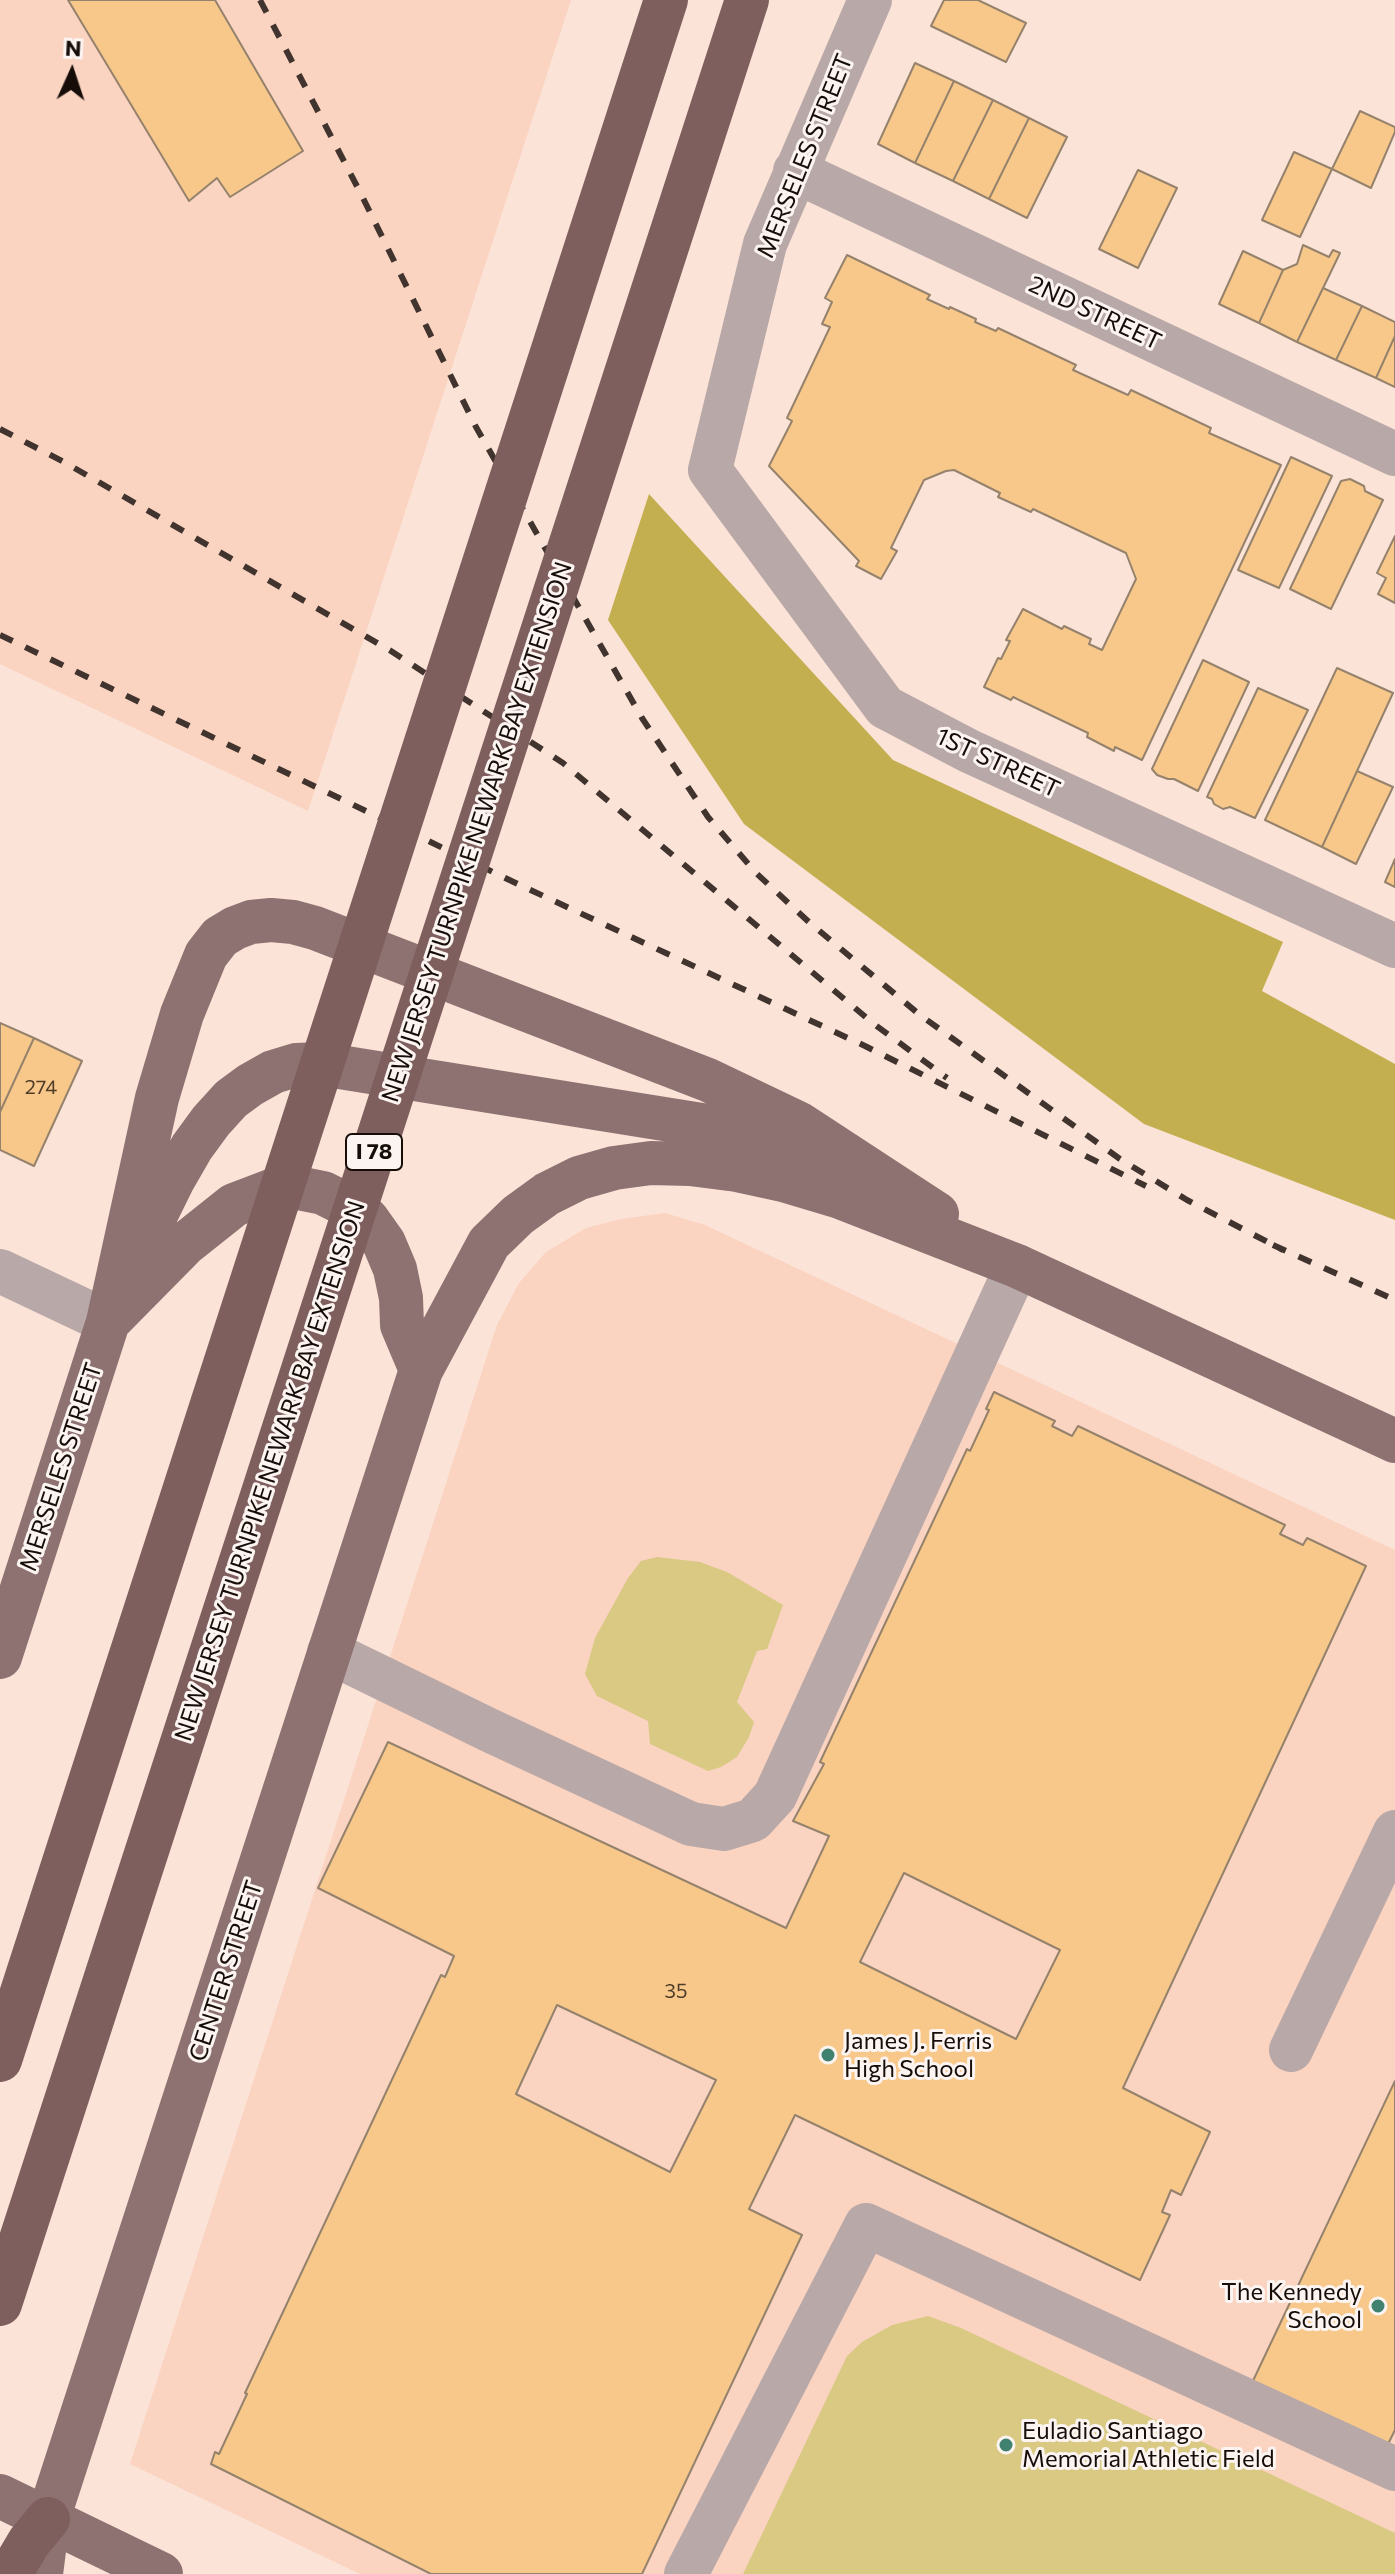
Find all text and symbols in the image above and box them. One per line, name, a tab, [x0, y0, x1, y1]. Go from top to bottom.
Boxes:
north arrow	[32, 32, 112, 112]
text: N	[64, 34, 82, 61]
street label: MERSELES STREET	[751, 50, 859, 262]
street label: 2ND STREET	[1024, 270, 1166, 356]
street label: NEW JERSEY TURNPIKE NEWARK BAY EXTENSION	[376, 558, 578, 1106]
street label: 1ST STREET	[932, 722, 1064, 804]
house number: 274	[25, 1075, 57, 1099]
road number: I 78	[346, 1134, 402, 1170]
street label: NEW JERSEY TURNPIKE NEWARK BAY EXTENSION	[169, 1197, 371, 1745]
street label: MERSELES STREET	[14, 1359, 108, 1575]
street label: CENTER STREET	[183, 1877, 269, 2065]
house number: 35	[665, 1979, 687, 2003]
place label: James J. Ferris High School	[844, 2027, 992, 2083]
marker: James J. Ferris High School	[819, 2046, 837, 2064]
place label: The Kennedy School	[1221, 2278, 1362, 2334]
marker: The Kennedy School	[1369, 2297, 1387, 2315]
place label: Euladio Santiago Memorial Athletic Field	[1022, 2417, 1275, 2473]
marker: Euladio Santiago Memorial Athletic Field	[997, 2436, 1015, 2454]

